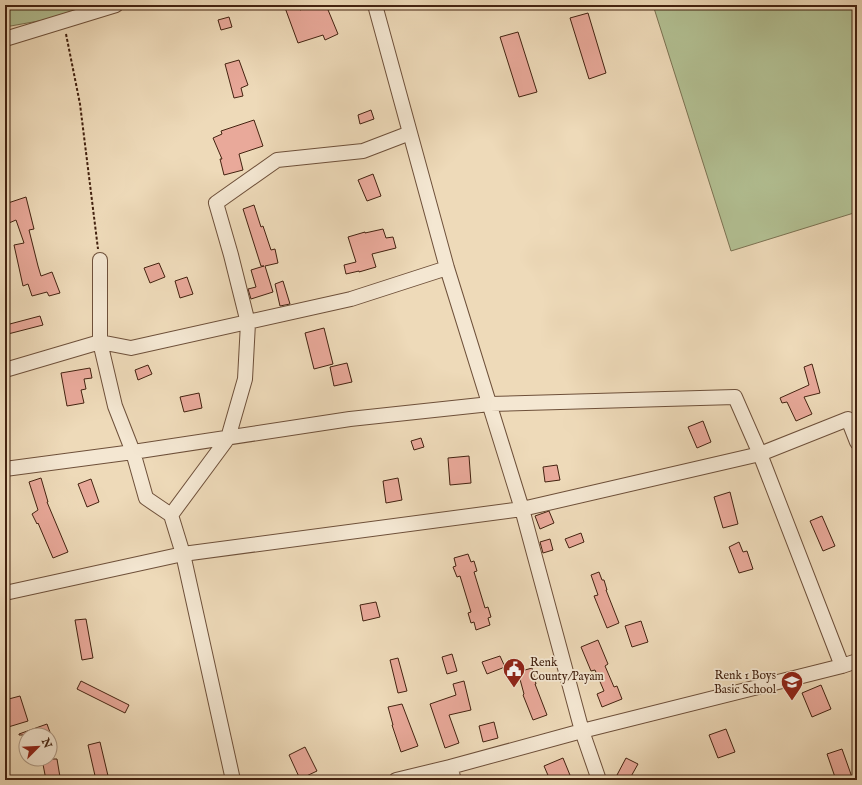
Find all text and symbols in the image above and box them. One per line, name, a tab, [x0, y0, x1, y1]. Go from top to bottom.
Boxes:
place label: Renk County/Payam	[530, 655, 604, 684]
public building icon: Renk County/Payam	[501, 656, 527, 689]
place label: Renk 1 Boys Basic School	[714, 668, 777, 697]
school or university icon: Renk 1 Boys Basic School	[779, 669, 805, 702]
north arrow	[18, 727, 58, 767]
text: N	[37, 735, 55, 751]

